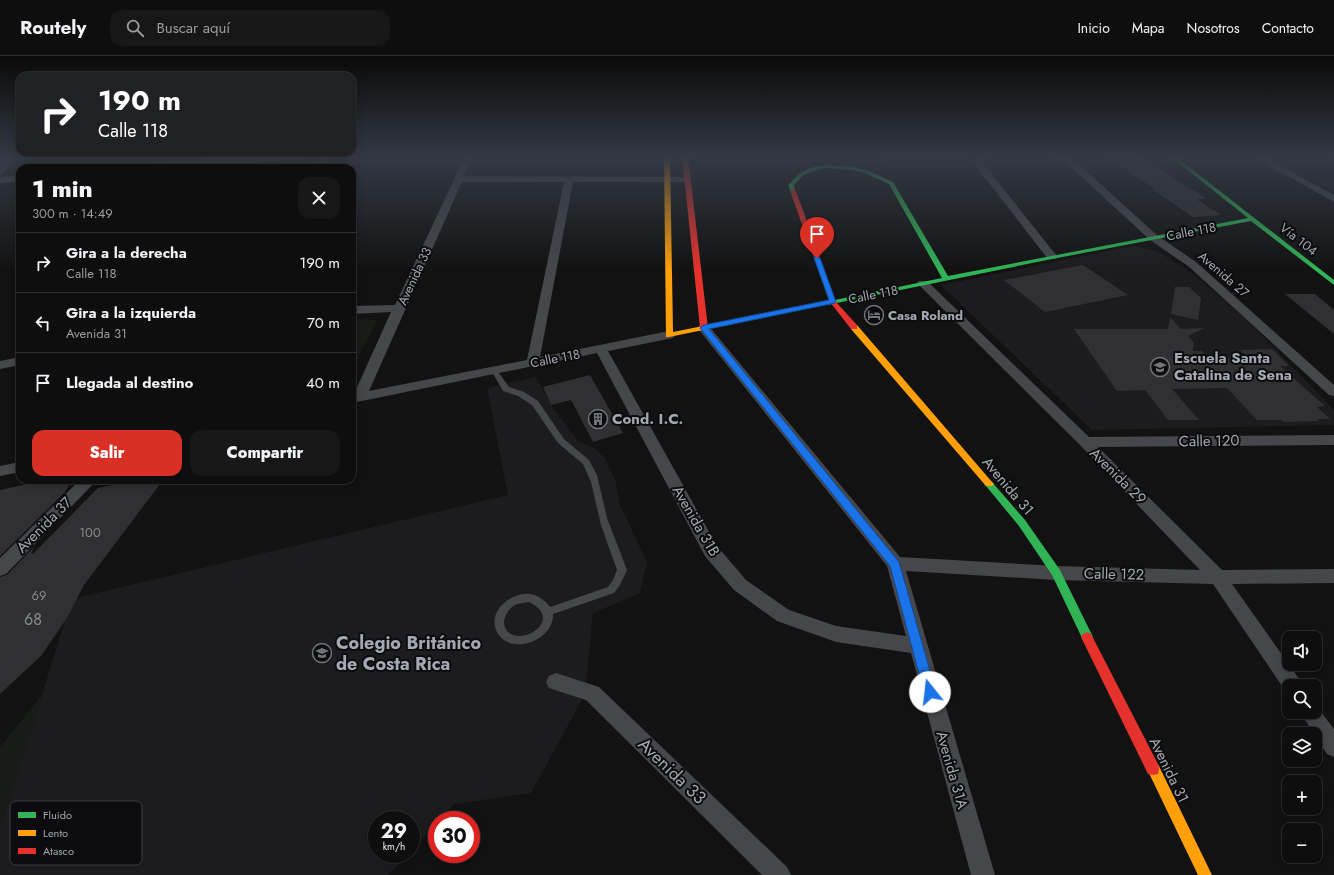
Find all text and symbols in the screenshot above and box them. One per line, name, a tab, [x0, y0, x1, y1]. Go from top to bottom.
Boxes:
search box	[110, 10, 390, 46]
text: Routely	[20, 14, 86, 41]
icon: search	[124, 17, 146, 39]
text: Buscar aquí	[156, 17, 230, 39]
text: Inicio	[1077, 18, 1110, 38]
text: Mapa	[1132, 18, 1165, 38]
text: Nosotros	[1187, 18, 1240, 38]
text: Contacto	[1262, 18, 1314, 38]
text: 190 m	[98, 80, 181, 121]
icon: right	[32, 88, 84, 140]
text: Calle 118	[98, 118, 168, 144]
text: 1 min	[32, 171, 93, 206]
button: close	[298, 177, 340, 219]
text: 300 m · 14:49	[32, 204, 113, 223]
pin	[800, 217, 834, 258]
street label: Calle 118	[1164, 217, 1218, 246]
street label: Vía 104	[1276, 219, 1322, 260]
icon: arrive	[806, 223, 828, 245]
text: Gira a la derecha	[66, 242, 187, 264]
street label: Avenida 33	[393, 244, 436, 308]
street label: Avenida 27	[1194, 247, 1253, 302]
icon: right	[32, 252, 54, 274]
text: 190 m	[299, 252, 340, 274]
text: Calle 118	[66, 264, 117, 283]
street label: Calle 118	[846, 280, 900, 309]
text: Gira a la izquierda	[66, 302, 196, 324]
hotel icon: Casa Roland	[863, 304, 885, 326]
place label: Casa Roland	[888, 306, 963, 325]
icon: left	[32, 312, 54, 334]
text: 70 m	[307, 312, 340, 334]
text: Avenida 31	[66, 324, 127, 343]
street label: Calle 118	[528, 344, 582, 373]
place label: Escuela Santa Catalina de Sena	[1174, 347, 1292, 386]
school or university icon: Escuela Santa Catalina de Sena	[1149, 356, 1171, 378]
icon: arrive	[32, 372, 54, 394]
text: Llegada al destino	[66, 372, 193, 394]
text: 40 m	[306, 372, 340, 394]
building icon: Cond. I.C.	[587, 408, 609, 430]
place label: Cond. I.C.	[612, 408, 683, 430]
street label: Calle 120	[1178, 429, 1240, 453]
button: Salir	[32, 430, 182, 476]
button: Compartir	[190, 430, 340, 476]
street label: Avenida 29	[1085, 443, 1151, 509]
street label: Avenida 31	[977, 452, 1039, 520]
street label: Avenida 31B	[667, 481, 725, 561]
street label: Avenida 37	[11, 492, 77, 558]
house number: 100	[79, 523, 101, 542]
street label: Calle 122	[1084, 562, 1144, 586]
house number: 69	[32, 586, 46, 605]
house number: 68	[24, 608, 42, 631]
place label: Colegio Británico de Costa Rica	[336, 630, 481, 677]
map controls	[1282, 631, 1322, 863]
button: sound	[1282, 631, 1322, 671]
school or university icon: Colegio Británico de Costa Rica	[311, 642, 333, 664]
position arrow	[909, 671, 951, 713]
button: search	[1282, 679, 1322, 719]
button: layers	[1282, 727, 1322, 767]
street label: Avenida 31A	[930, 728, 974, 812]
street label: Avenida 33	[632, 732, 712, 810]
street label: Avenida 31	[1144, 734, 1194, 806]
button: +	[1282, 775, 1322, 815]
legend	[10, 801, 142, 865]
text: Fluido	[43, 807, 72, 823]
speed limit sign: 30	[428, 811, 480, 863]
text: 29	[381, 817, 407, 846]
button: −	[1282, 823, 1322, 863]
text: Lento	[43, 825, 68, 841]
text: km/h	[383, 839, 405, 854]
text: Atasco	[43, 843, 74, 859]

